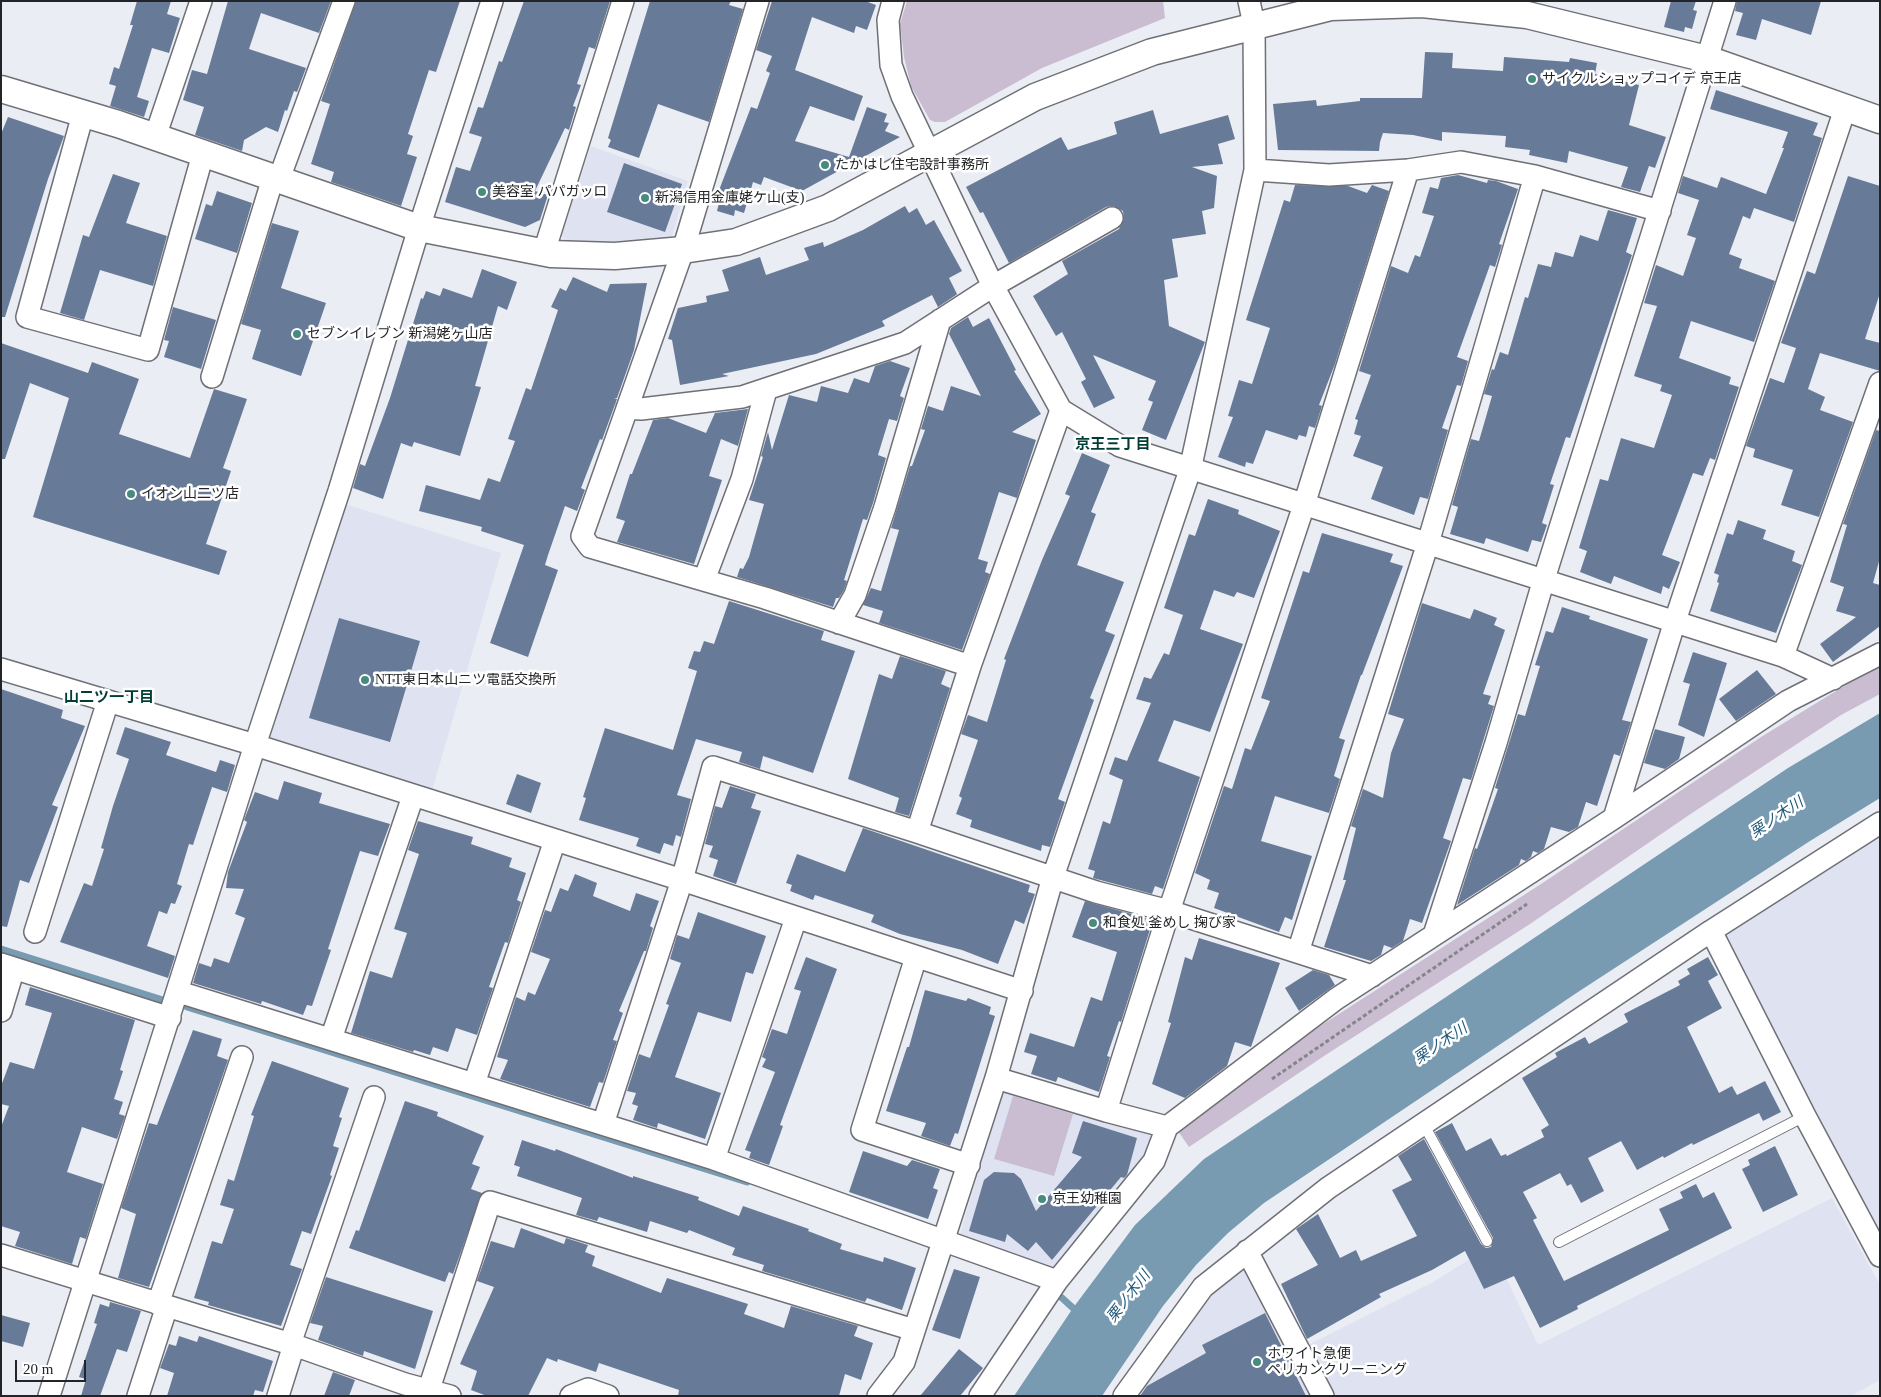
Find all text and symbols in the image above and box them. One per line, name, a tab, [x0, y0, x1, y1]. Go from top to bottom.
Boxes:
place label: サイクルショップコイデ 京王店	[1542, 71, 1741, 87]
marker: サイクルショップコイデ 京王店	[1526, 73, 1538, 85]
place label: たかはし住宅設計事務所	[835, 157, 989, 173]
marker: たかはし住宅設計事務所	[819, 159, 831, 171]
place label: 美容室 パパガッロ	[492, 184, 607, 200]
marker: 美容室 パパガッロ	[476, 186, 488, 198]
place label: 新潟信用金庫姥ケ山(支)	[655, 190, 804, 206]
marker: 新潟信用金庫姥ケ山(支)	[639, 192, 651, 204]
place label: セブンイレブン 新潟姥ヶ山店	[307, 326, 492, 342]
marker: セブンイレブン 新潟姥ヶ山店	[291, 328, 303, 340]
district label: 京王三丁目	[1076, 436, 1150, 454]
place label: イオン山二ツ店	[141, 486, 239, 502]
marker: イオン山二ツ店	[125, 488, 137, 500]
place label: NTT東日本山ニツ電話交換所	[375, 672, 556, 688]
marker: NTT東日本山ニツ電話交換所	[359, 674, 371, 686]
district label: 山二ツ一丁目	[64, 689, 154, 707]
water label: 栗ノ木川	[1747, 794, 1807, 842]
place label: 和食処 釜めし 掬び家	[1103, 915, 1236, 931]
marker: 和食処 釜めし 掬び家	[1087, 917, 1099, 929]
water label: 栗ノ木川	[1411, 1020, 1471, 1068]
place label: 京王幼稚園	[1052, 1191, 1122, 1207]
marker: 京王幼稚園	[1036, 1193, 1048, 1205]
water label: 栗ノ木川	[1103, 1268, 1155, 1326]
place label: ホワイト急便 ペリカンクリーニング	[1267, 1346, 1407, 1378]
scale bar	[18, 1350, 89, 1382]
marker: ホワイト急便 ペリカンクリーニング	[1251, 1356, 1263, 1368]
text: 20 m	[23, 1361, 53, 1377]

